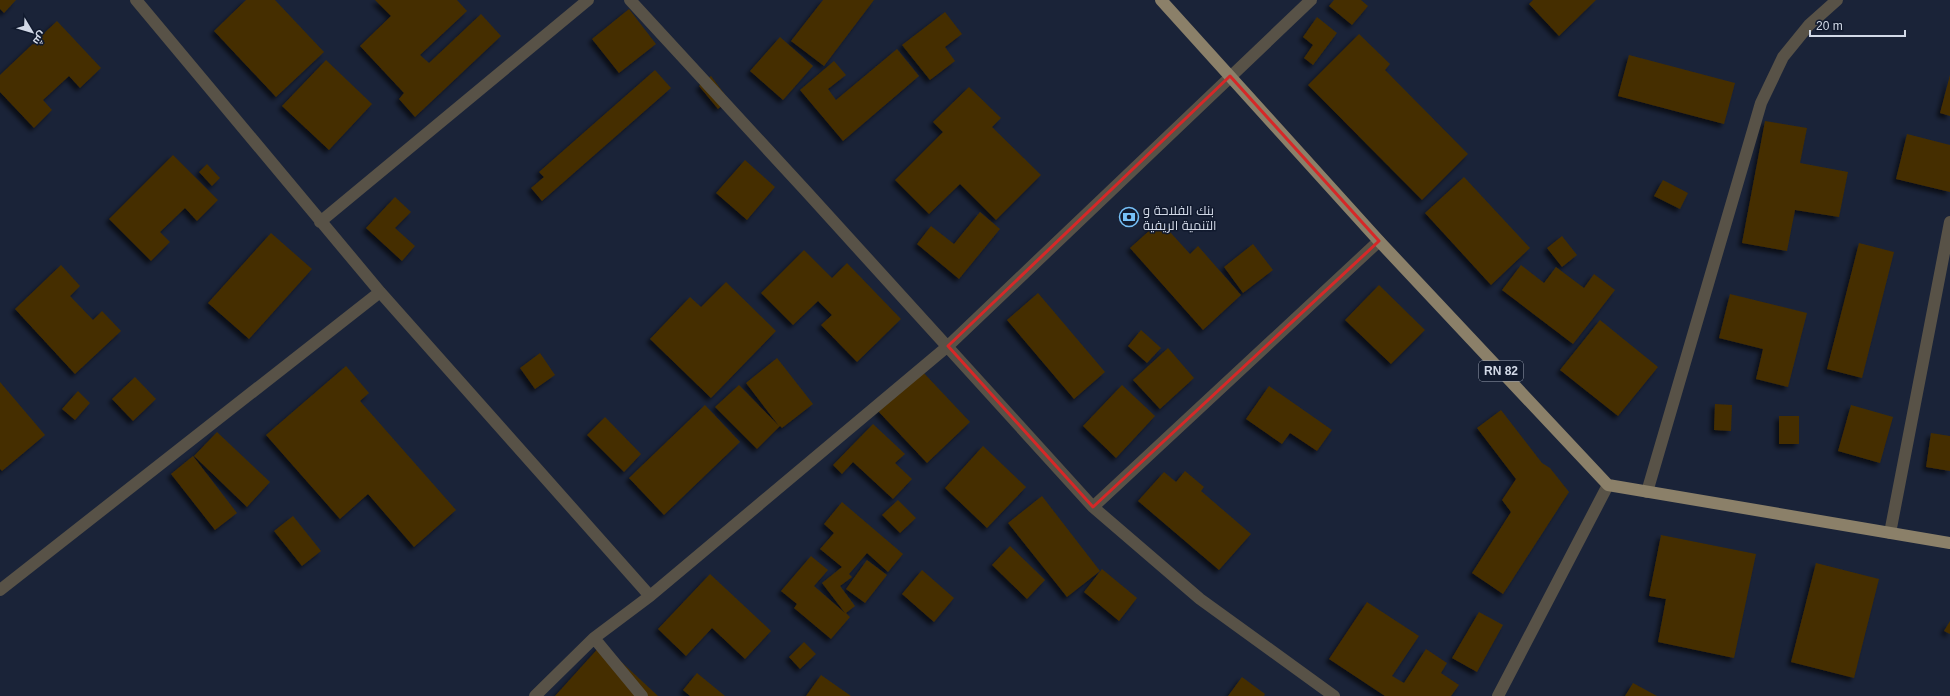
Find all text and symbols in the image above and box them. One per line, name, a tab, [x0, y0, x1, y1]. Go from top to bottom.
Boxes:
north arrow	[12, 12, 52, 52]
scale bar	[1810, 12, 1905, 38]
text: 20 m	[1816, 19, 1843, 33]
text: ش	[30, 28, 49, 47]
place label: بنك الفلاحة و التنمية الريفية	[1143, 203, 1217, 233]
bank icon: بنك الفلاحة و التنمية الريفية	[1118, 206, 1140, 228]
road number: RN 82	[1479, 361, 1523, 381]

